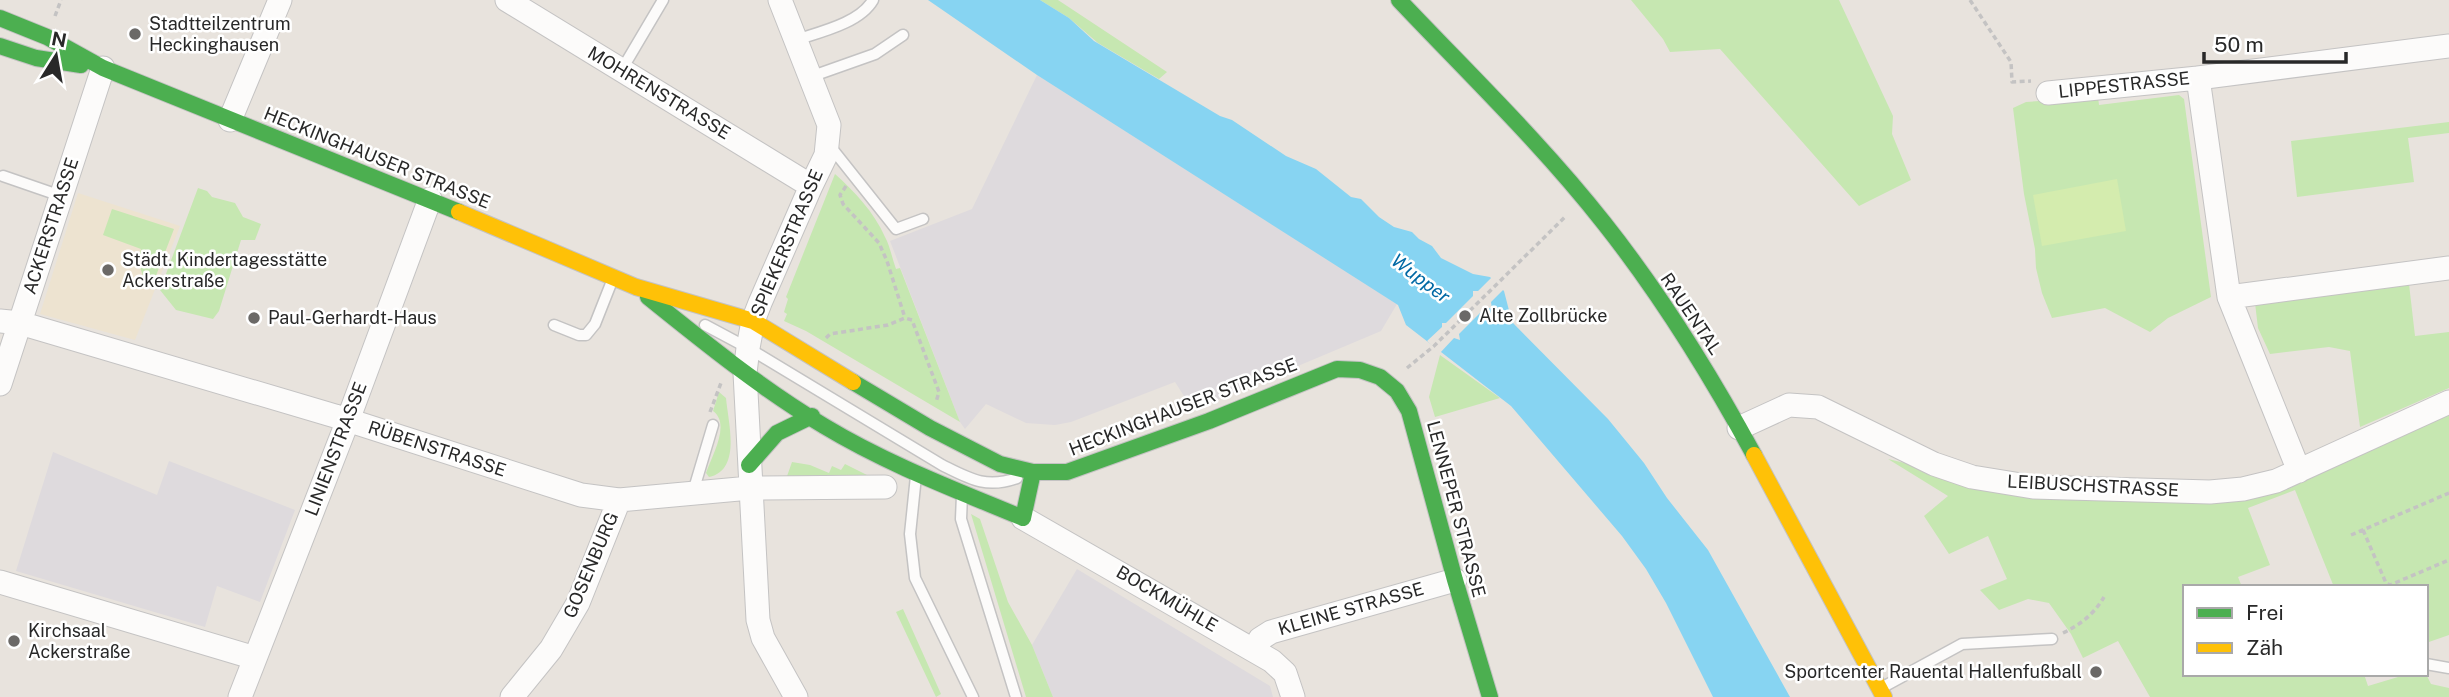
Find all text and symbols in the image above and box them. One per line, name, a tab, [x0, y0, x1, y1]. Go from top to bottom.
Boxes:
place label: Stadtteilzentrum Heckinghausen	[149, 13, 291, 55]
north arrow	[21, 21, 91, 91]
scale bar	[2204, 21, 2346, 65]
marker: Stadtteilzentrum Heckinghausen	[127, 26, 143, 42]
text: N	[50, 27, 69, 52]
text: 50 m	[2214, 32, 2264, 57]
street label: MOHRENSTRASSE	[584, 42, 734, 143]
street label: LIPPESTRASSE	[2057, 67, 2191, 102]
street label: HECKINGHAUSER STRASSE	[261, 102, 493, 213]
street label: ACKERSTRASSE	[19, 155, 83, 297]
street label: SPIEKERSTRASSE	[746, 166, 827, 320]
place label: Städt. Kindertagesstätte Ackerstraße	[122, 249, 327, 291]
water label: Wupper	[1387, 249, 1455, 308]
marker: Städt. Kindertagesstätte Ackerstraße	[100, 262, 116, 278]
street label: RAUENTAL	[1656, 269, 1726, 359]
place label: Alte Zollbrücke	[1479, 305, 1607, 326]
place label: Paul-Gerhardt-Haus	[268, 307, 437, 328]
marker: Alte Zollbrücke	[1457, 308, 1473, 324]
marker: Paul-Gerhardt-Haus	[246, 310, 262, 326]
street label: HECKINGHAUSER STRASSE	[1066, 353, 1300, 460]
street label: LINIENSTRASSE	[300, 379, 371, 519]
street label: RÜBENSTRASSE	[365, 415, 509, 481]
street label: LENNEPER STRASSE	[1423, 418, 1490, 599]
street label: LEIBUSCHSTRASSE	[2007, 471, 2179, 500]
street label: GOSENBURG	[559, 509, 622, 621]
street label: BOCKMÜHLE	[1113, 560, 1222, 636]
street label: KLEINE STRASSE	[1276, 578, 1426, 639]
legend	[2183, 585, 2428, 676]
text: Frei	[2246, 600, 2284, 625]
place label: Kirchsaal Ackerstraße	[28, 620, 130, 662]
marker: Kirchsaal Ackerstraße	[6, 633, 22, 649]
text: Zäh	[2246, 635, 2283, 660]
place label: Sportcenter Rauental Hallenfußball	[1784, 661, 2082, 682]
marker: Sportcenter Rauental Hallenfußball	[2088, 664, 2104, 680]

